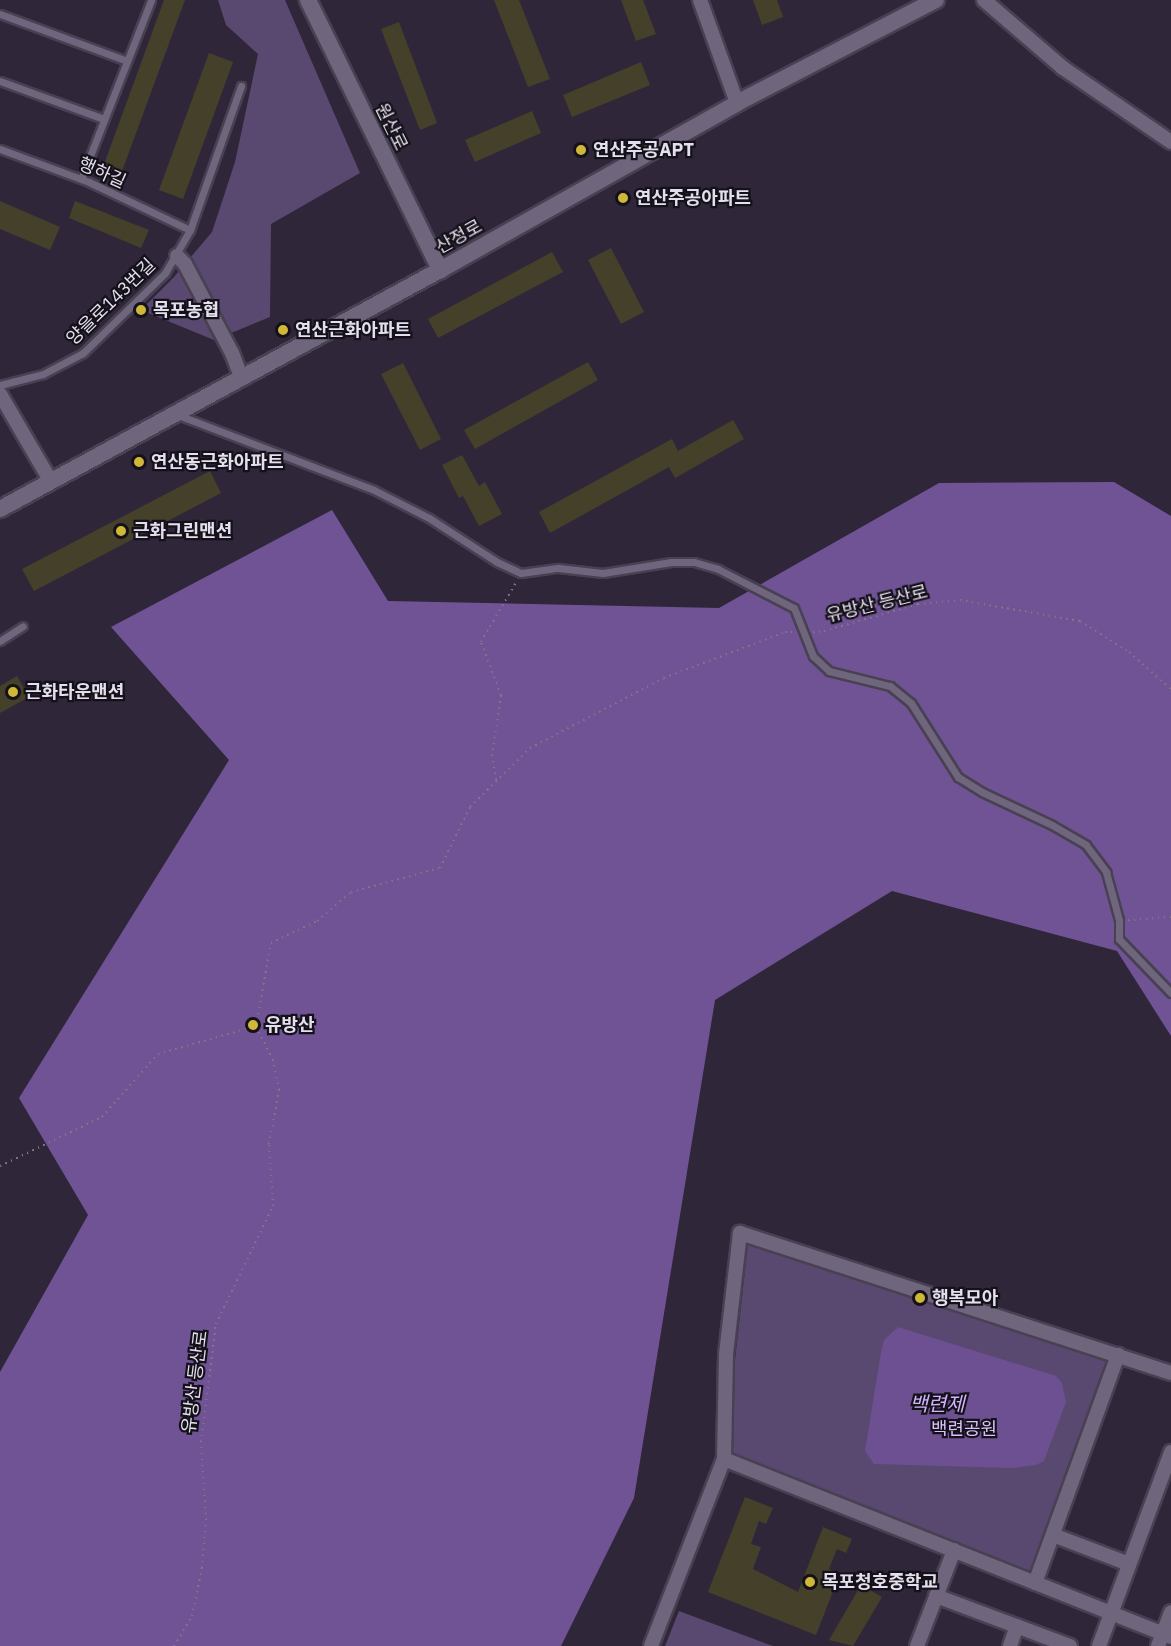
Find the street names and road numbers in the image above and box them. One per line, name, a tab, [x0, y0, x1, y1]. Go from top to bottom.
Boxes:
street label: 원산로	[370, 100, 412, 154]
street label: 행하길	[75, 153, 129, 193]
street label: 산정로	[432, 216, 486, 258]
street label: 양을로143번길	[62, 254, 160, 350]
street label: 유방산 등산로	[824, 581, 930, 627]
street label: 유방산 등산로	[178, 1329, 212, 1435]

